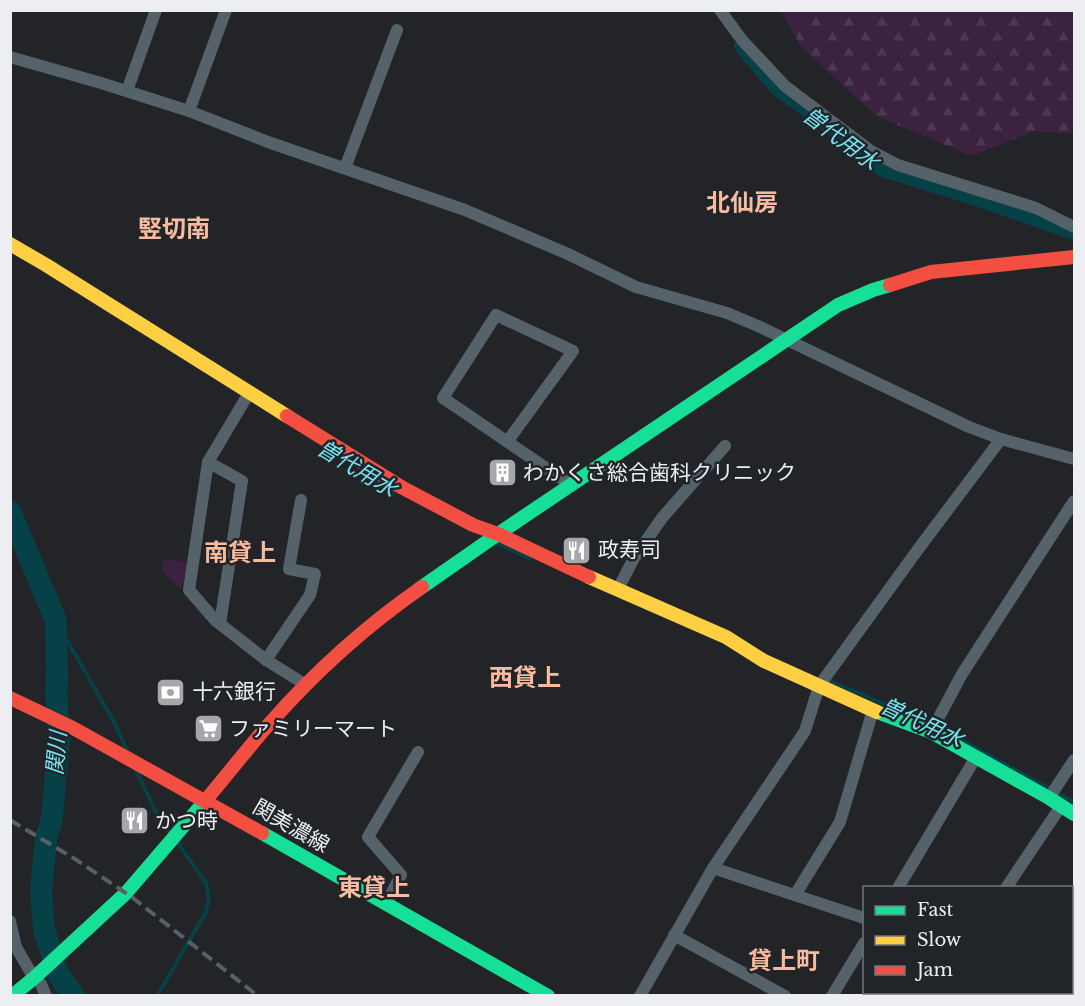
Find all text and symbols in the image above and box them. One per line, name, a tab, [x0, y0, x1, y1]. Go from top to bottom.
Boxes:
water label: 曽代用水	[797, 101, 886, 177]
district label: 北仙房	[706, 188, 778, 217]
district label: 竪切南	[138, 214, 210, 243]
water label: 曽代用水	[312, 434, 403, 504]
building icon: わかくさ総合歯科クリニック	[486, 457, 518, 489]
place label: わかくさ総合歯科クリニック	[523, 460, 796, 486]
restaurant icon: 政寿司	[561, 534, 593, 566]
place label: 政寿司	[598, 537, 661, 563]
district label: 南貸上	[204, 538, 276, 567]
district label: 西貸上	[489, 663, 561, 692]
bank icon: 十六銀行	[155, 676, 187, 708]
place label: 十六銀行	[192, 679, 276, 705]
water label: 曽代用水	[876, 692, 969, 754]
supermarket icon: ファミリーマート	[192, 713, 224, 745]
place label: ファミリーマート	[229, 716, 397, 742]
water label: 関川	[41, 728, 72, 776]
street label: 関美濃線	[248, 794, 334, 858]
restaurant icon: かつ時	[118, 805, 150, 837]
place label: かつ時	[155, 808, 218, 834]
district label: 東貸上	[338, 873, 410, 902]
legend	[863, 886, 1073, 994]
text: Fast	[917, 899, 954, 921]
text: Slow	[917, 929, 962, 951]
district label: 貸上町	[748, 946, 820, 975]
text: Jam	[915, 959, 953, 981]

